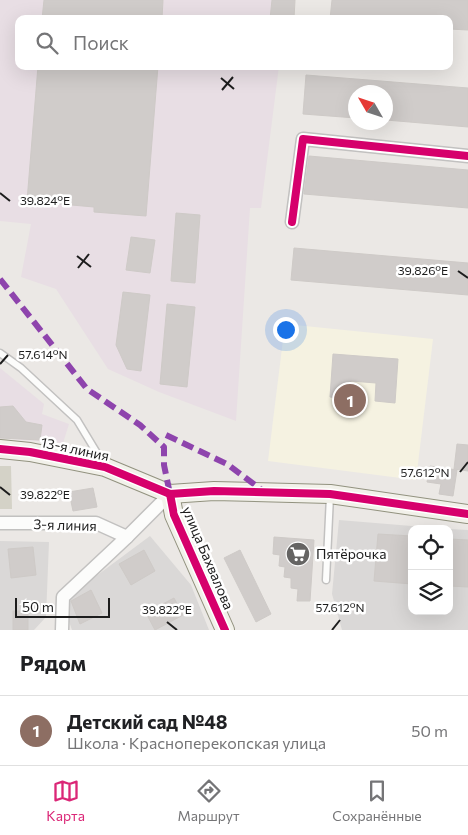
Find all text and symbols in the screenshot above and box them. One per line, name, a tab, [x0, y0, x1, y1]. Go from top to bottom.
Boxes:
search box	[15, 15, 453, 70]
icon: search	[33, 29, 61, 57]
text: Поиск	[73, 31, 129, 54]
north arrow	[348, 85, 393, 130]
text: 39.824°E	[20, 193, 70, 207]
text: 39.826°E	[398, 263, 448, 277]
your location	[273, 317, 299, 343]
text: 57.614°N	[18, 347, 68, 361]
pin: 1	[334, 381, 366, 419]
street label: 13-я линия	[39, 433, 111, 464]
text: 57.612°N	[401, 465, 449, 479]
text: 39.822°E	[20, 487, 70, 501]
street label: улица Бахвалова	[179, 504, 238, 612]
street label: 3-я линия	[33, 515, 97, 534]
map controls	[408, 525, 453, 615]
button: locate	[408, 525, 453, 570]
supermarket icon: Пятёрочка	[285, 541, 311, 567]
place label: Пятёрочка	[316, 545, 386, 562]
button: layers	[408, 570, 453, 615]
scale bar	[15, 595, 110, 618]
text: 50 m	[22, 598, 54, 615]
text: 57.612°N	[316, 600, 364, 614]
text: 39.822°E	[142, 602, 192, 616]
text: Рядом	[20, 650, 86, 675]
text: Детский сад №48	[67, 710, 228, 733]
text: 1	[32, 721, 40, 740]
text: 50 m	[411, 721, 448, 740]
text: Школа · Красноперекопская улица	[67, 733, 326, 752]
tab: Карта	[46, 777, 85, 824]
tab: Маршрут	[178, 777, 240, 824]
tab: Сохранённые	[332, 777, 422, 824]

